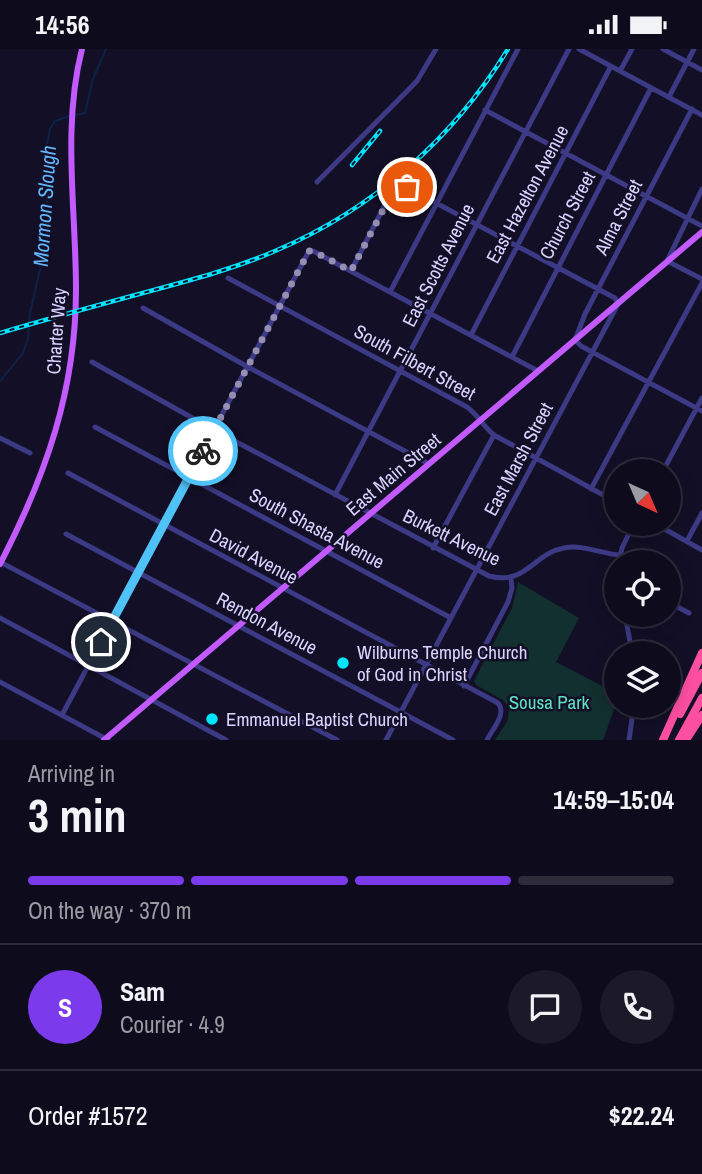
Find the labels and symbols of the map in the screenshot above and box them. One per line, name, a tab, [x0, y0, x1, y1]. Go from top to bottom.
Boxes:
street label: East Hazelton Avenue	[480, 120, 574, 268]
water label: Mormon Slough	[26, 144, 63, 268]
pin	[377, 157, 437, 217]
street label: Church Street	[533, 166, 601, 264]
street label: Alma Street	[587, 174, 648, 260]
street label: East Scotts Avenue	[396, 199, 480, 331]
street label: Charter Way	[40, 287, 72, 375]
street label: South Filbert Street	[350, 318, 481, 406]
street label: East Marsh Street	[477, 397, 559, 520]
courier	[168, 416, 238, 486]
street label: East Main Street	[340, 426, 446, 521]
north arrow	[604, 459, 681, 535]
street label: South Shasta Avenue	[245, 481, 389, 575]
street label: Burkett Avenue	[399, 502, 505, 572]
street label: David Avenue	[205, 522, 303, 590]
street label: Rendon Avenue	[212, 586, 322, 660]
pin	[71, 612, 131, 672]
place label: Wilburns Temple Church of God in Christ	[357, 639, 527, 687]
marker: Wilburns Temple Church of God in Christ	[335, 655, 351, 671]
park label: Sousa Park	[509, 689, 589, 715]
place label: Emmanuel Baptist Church	[226, 706, 408, 732]
marker: Emmanuel Baptist Church	[204, 711, 220, 727]

